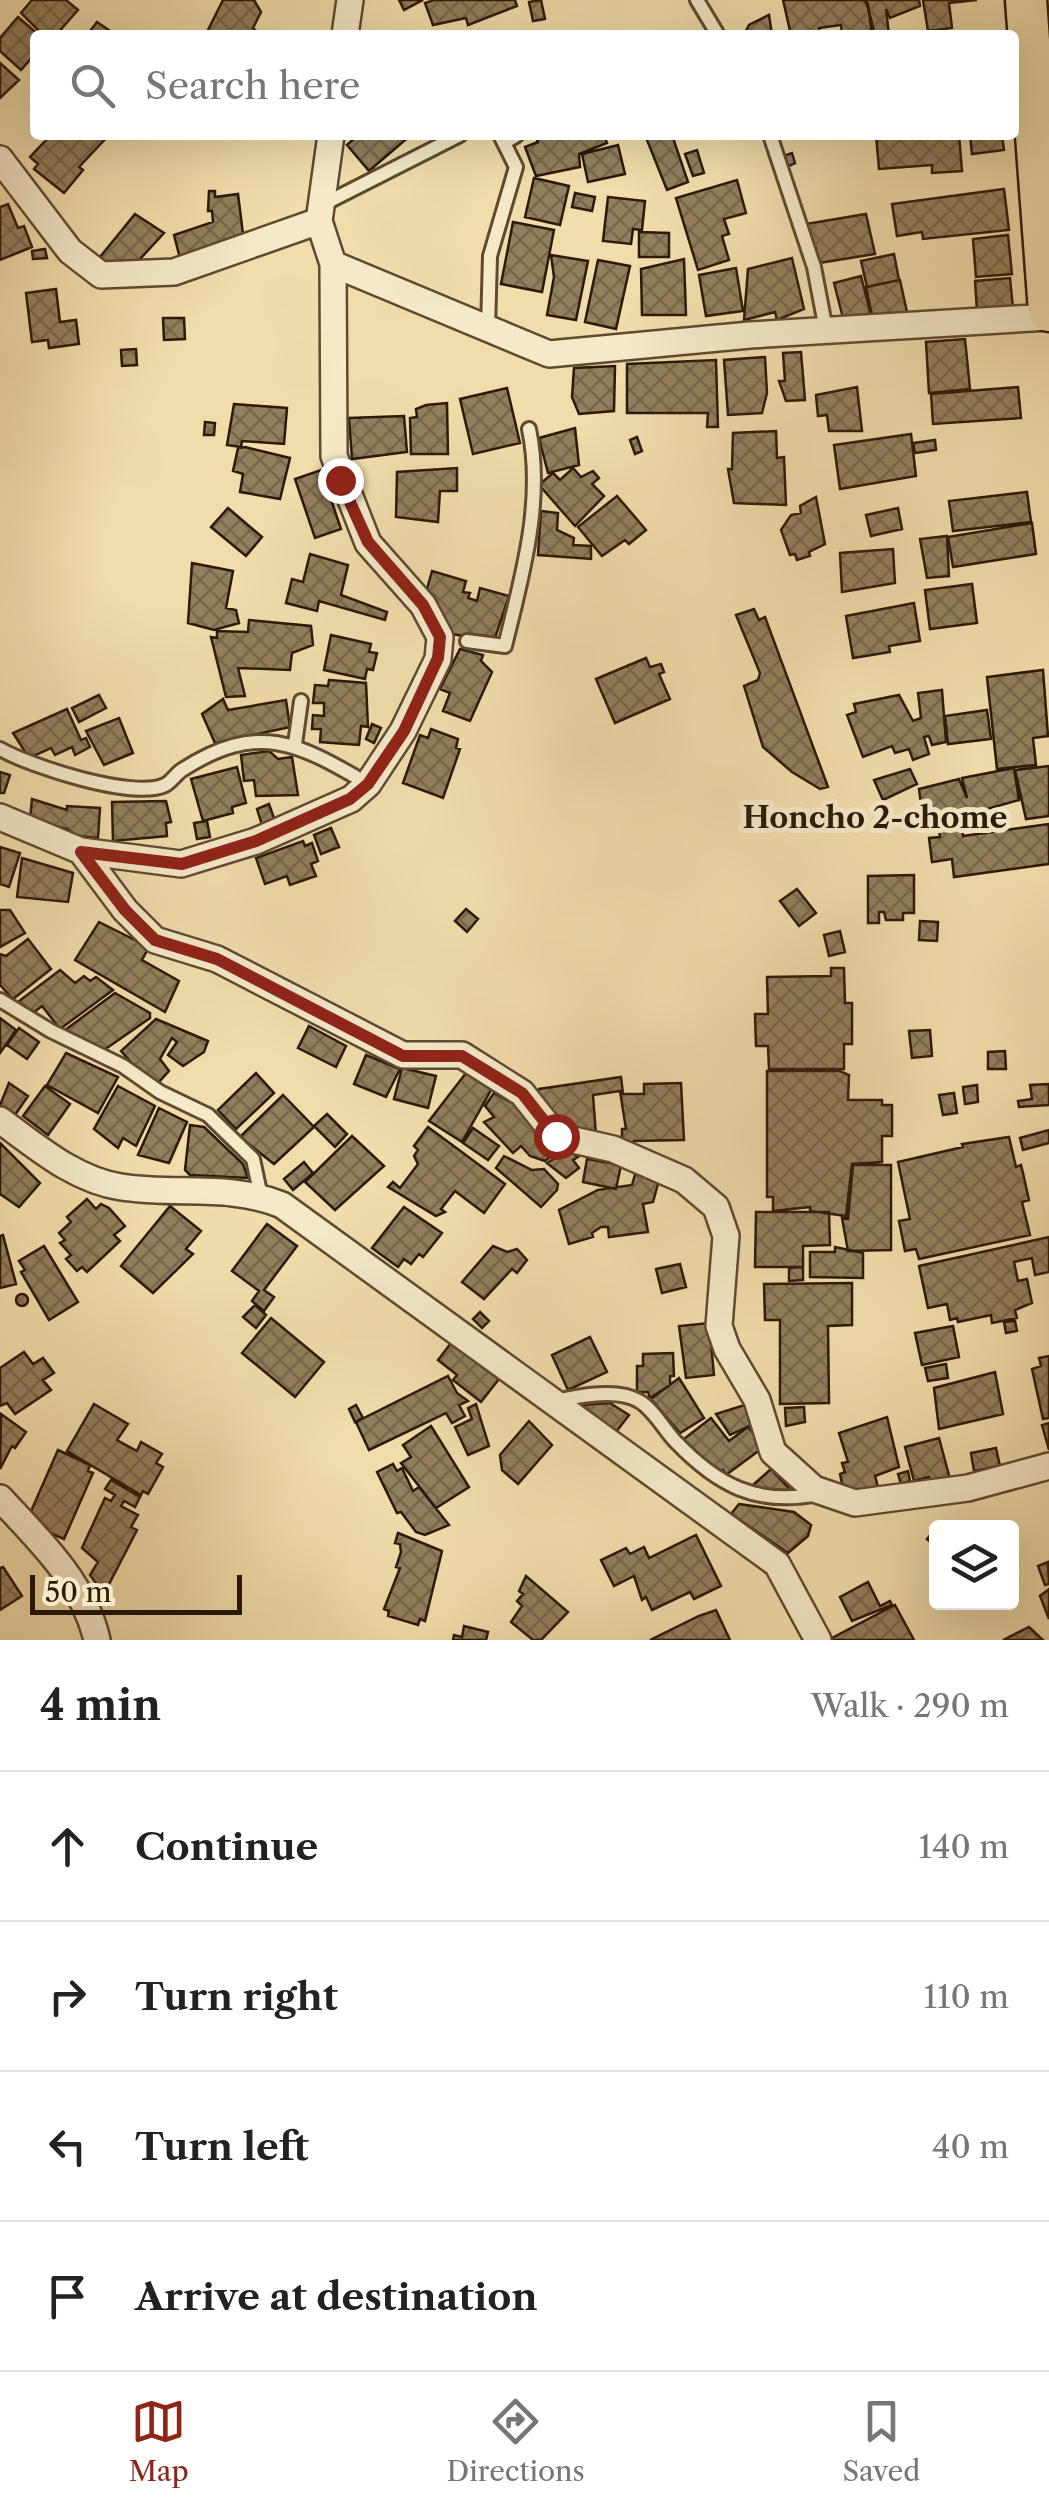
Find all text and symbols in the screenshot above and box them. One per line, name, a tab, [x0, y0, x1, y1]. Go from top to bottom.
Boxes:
search box	[30, 30, 1019, 140]
icon: search	[65, 58, 120, 113]
text: Search here	[145, 62, 360, 109]
route end	[318, 458, 364, 504]
district label: Honcho 2-chome	[743, 799, 1008, 836]
route start	[534, 1114, 580, 1160]
map controls	[929, 1520, 1019, 1610]
button: layers	[929, 1520, 1019, 1610]
scale bar	[30, 1570, 242, 1614]
text: 50 m	[45, 1575, 112, 1609]
text: 4 min	[40, 1679, 161, 1731]
text: Walk · 290 m	[811, 1686, 1009, 1725]
icon: ahead	[40, 1819, 95, 1874]
text: Continue	[135, 1823, 318, 1870]
text: 140 m	[918, 1827, 1009, 1866]
icon: right	[40, 1969, 95, 2024]
text: Turn right	[135, 1973, 338, 2020]
text: 110 m	[923, 1977, 1009, 2016]
icon: left	[40, 2119, 95, 2174]
text: Turn left	[135, 2123, 309, 2170]
text: 40 m	[932, 2127, 1009, 2166]
icon: arrive	[40, 2269, 95, 2324]
text: Arrive at destination	[135, 2273, 538, 2320]
tab: Map	[129, 2394, 189, 2488]
tab: Directions	[446, 2394, 585, 2488]
tab: Saved	[842, 2394, 920, 2488]

